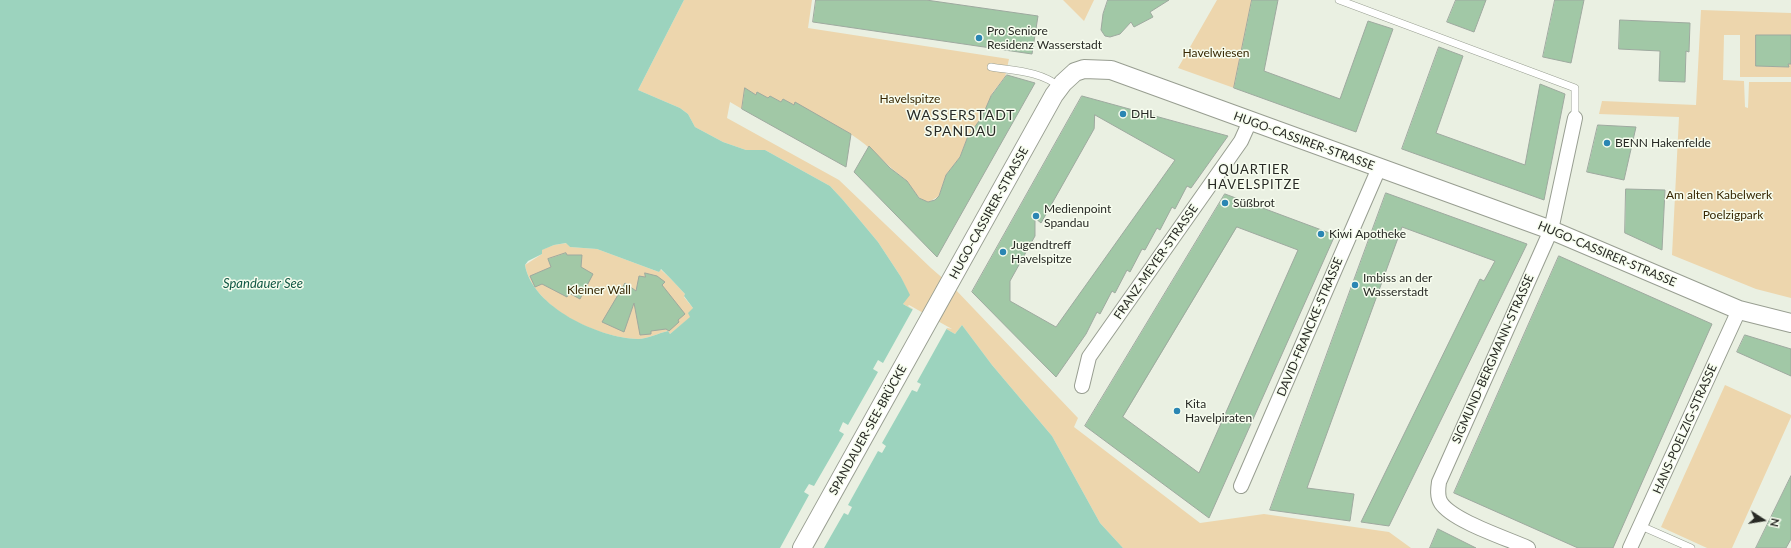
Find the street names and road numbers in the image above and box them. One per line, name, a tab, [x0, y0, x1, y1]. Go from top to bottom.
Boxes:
street label: HUGO-CASSIRER-STRASSE	[1232, 109, 1376, 173]
street label: HUGO-CASSIRER-STRASSE	[947, 144, 1031, 282]
street label: FRANZ-MEYER-STRASSE	[1111, 202, 1201, 322]
street label: HUGO-CASSIRER-STRASSE	[1536, 218, 1678, 290]
street label: DAVID-FRANCKE-STRASSE	[1274, 255, 1346, 399]
street label: SIGMUND-BERGMANN-STRASSE	[1449, 272, 1537, 446]
street label: SPANDAUER-SEE-BRÜCKE	[826, 362, 910, 498]
street label: HANS-POELZIG-STRASSE	[1650, 362, 1720, 496]

